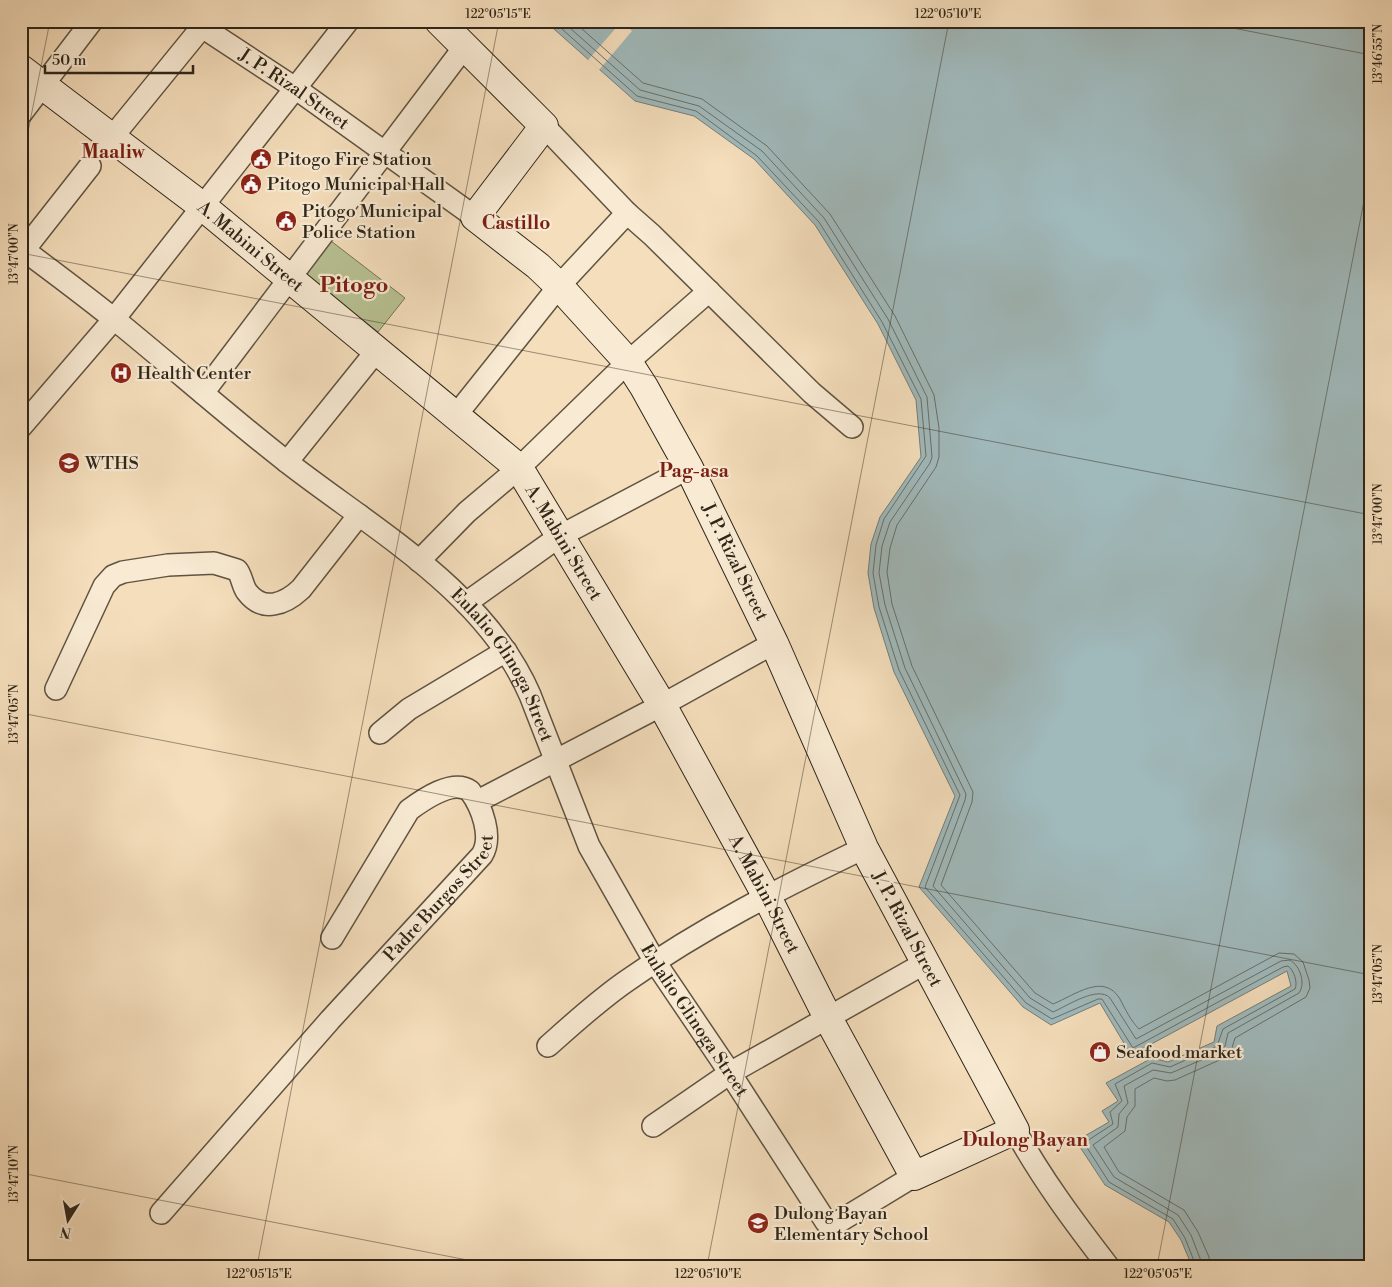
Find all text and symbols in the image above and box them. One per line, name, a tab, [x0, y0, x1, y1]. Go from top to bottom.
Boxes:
text: 122°05'15"E	[465, 7, 531, 22]
text: 122°05'10"E	[915, 7, 981, 22]
text: 13°46'55"N	[1371, 24, 1386, 84]
scale bar	[45, 42, 192, 74]
street label: J. P. Rizal Street	[234, 43, 354, 135]
text: 50 m	[52, 51, 86, 70]
district label: Maaliw	[81, 140, 146, 164]
public building icon: Pitogo Fire Station	[249, 147, 273, 171]
place label: Pitogo Fire Station	[277, 148, 432, 171]
public building icon: Pitogo Municipal Hall	[239, 172, 263, 196]
place label: Pitogo Municipal Hall	[267, 173, 446, 196]
street label: A. Mabini Street	[192, 195, 309, 297]
place label: Pitogo Municipal Police Station	[302, 200, 443, 244]
public building icon: Pitogo Municipal Police Station	[274, 209, 298, 233]
district label: Castillo	[482, 211, 550, 235]
text: 13°47'00"N	[7, 223, 22, 285]
district label: Pitogo	[320, 272, 388, 299]
hospital icon: Health Center	[109, 361, 133, 385]
place label: Health Center	[137, 362, 251, 385]
school or university icon: WTHS	[57, 451, 81, 475]
place label: WTHS	[84, 452, 139, 475]
district label: Pag-asa	[659, 459, 730, 483]
street label: A. Mabini Street	[520, 479, 608, 605]
text: 13°47'00"N	[1371, 483, 1386, 545]
street label: J. P. Rizal Street	[696, 499, 774, 625]
street label: Eulalio Glinoga Street	[446, 583, 559, 746]
text: 13°47'05"N	[7, 684, 22, 744]
street label: A. Mabini Street	[723, 830, 805, 958]
street label: Padre Burgos Street	[378, 834, 498, 966]
street label: J. P. Rizal Street	[866, 866, 947, 991]
street label: Eulalio Glinoga Street	[636, 940, 754, 1101]
text: 13°47'05"N	[1371, 944, 1386, 1004]
shop icon: Seafood market	[1088, 1040, 1112, 1064]
place label: Seafood market	[1116, 1041, 1243, 1064]
district label: Dulong Bayan	[962, 1128, 1088, 1152]
text: 13°47'10"N	[7, 1145, 22, 1203]
north arrow	[42, 1194, 92, 1244]
place label: Dulong Bayan Elementary School	[774, 1202, 929, 1246]
school or university icon: Dulong Bayan Elementary School	[746, 1211, 770, 1235]
text: N	[59, 1222, 73, 1242]
text: 122°05'15"E	[226, 1267, 292, 1282]
text: 122°05'10"E	[675, 1267, 741, 1282]
text: 122°05'05"E	[1124, 1267, 1192, 1282]

